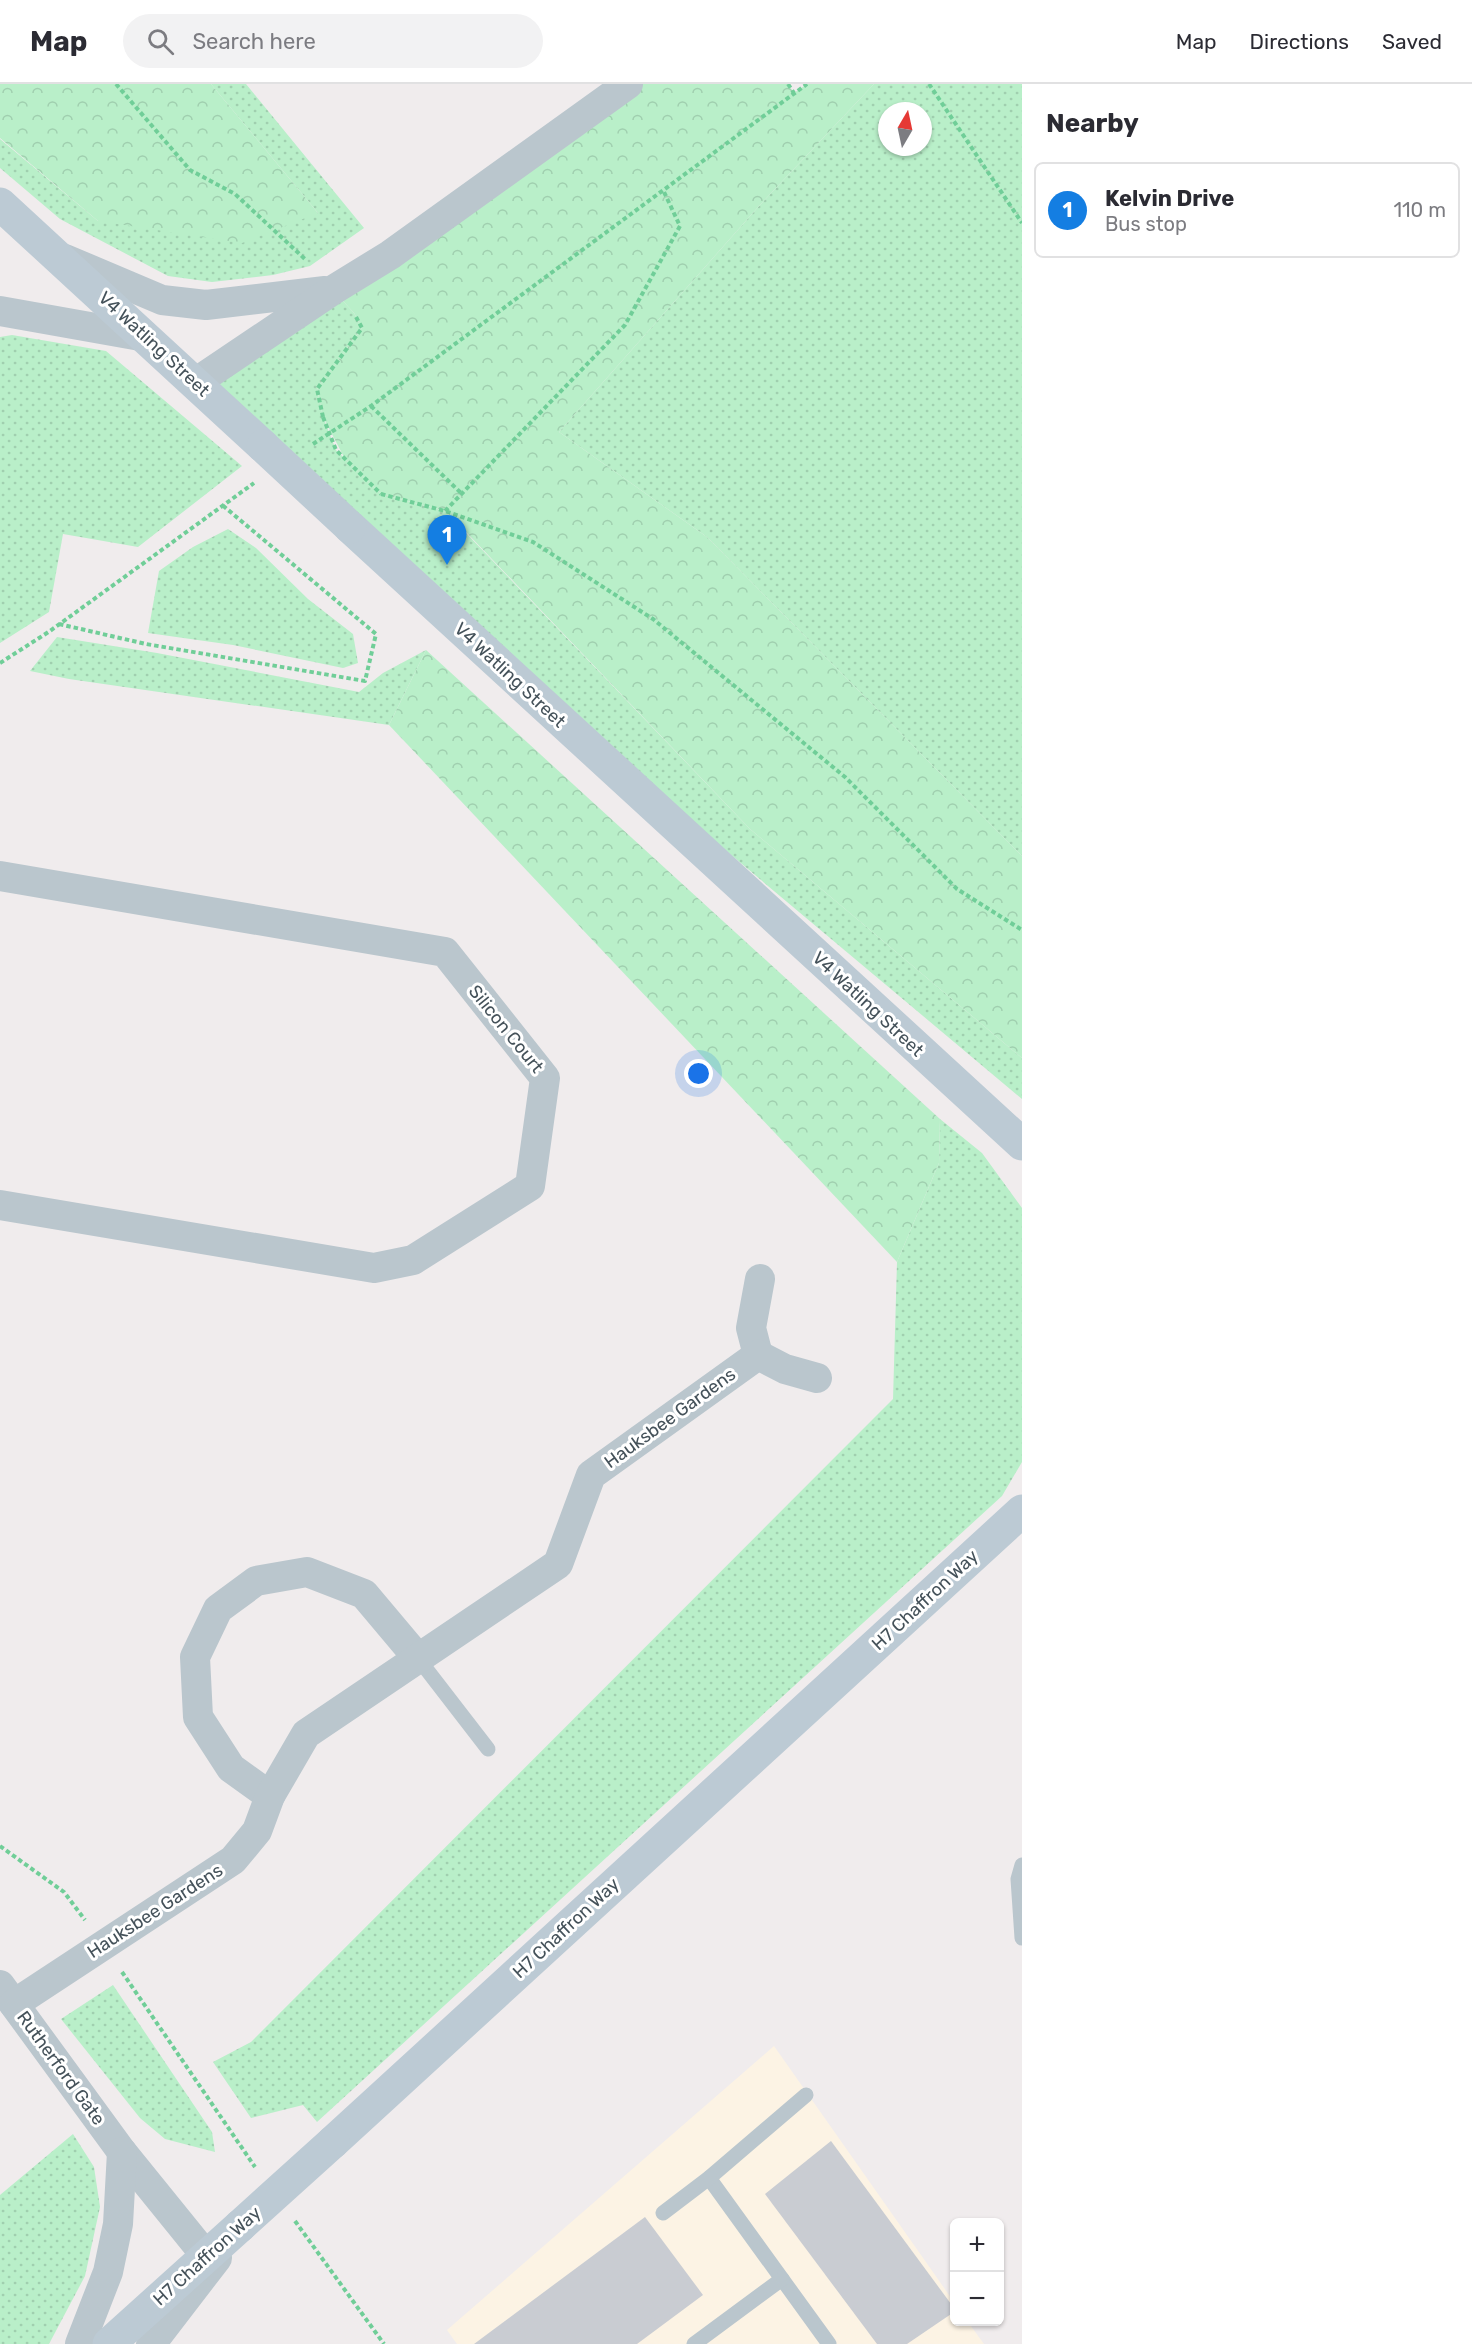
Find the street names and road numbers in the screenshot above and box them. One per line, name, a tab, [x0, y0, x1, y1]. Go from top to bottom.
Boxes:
street label: V4 Watling Street	[94, 287, 214, 401]
street label: V4 Watling Street	[450, 618, 570, 732]
street label: V4 Watling Street	[808, 947, 928, 1061]
street label: Silicon Court	[464, 981, 548, 1077]
street label: Hauksbee Gardens	[600, 1363, 740, 1473]
street label: H7 Chaffron Way	[867, 1545, 983, 1655]
street label: Hauksbee Gardens	[83, 1859, 227, 1963]
street label: H7 Chaffron Way	[508, 1873, 624, 1983]
street label: Rutherford Gate	[12, 2007, 110, 2129]
street label: H7 Chaffron Way	[149, 2202, 265, 2310]

